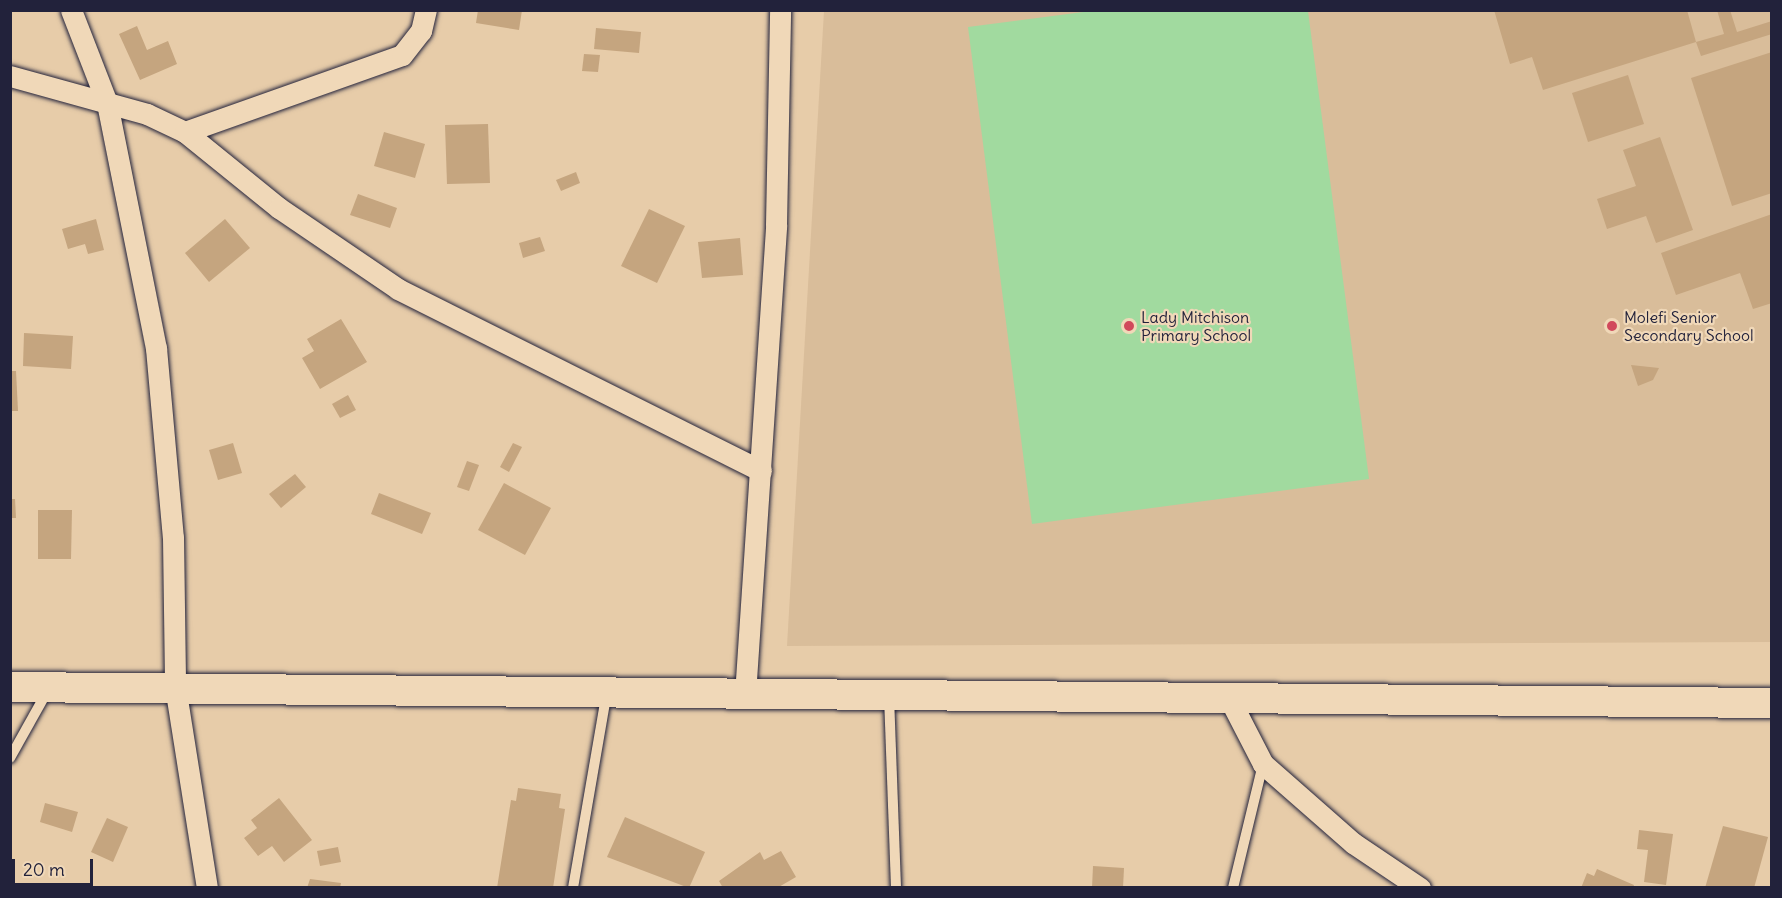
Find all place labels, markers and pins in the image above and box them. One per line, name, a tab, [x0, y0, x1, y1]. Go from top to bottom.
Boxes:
place label: Lady Mitchison Primary School	[1141, 307, 1251, 345]
place label: Molefi Senior Secondary School	[1624, 307, 1754, 345]
marker: Lady Mitchison Primary School	[1122, 319, 1136, 333]
marker: Molefi Senior Secondary School	[1605, 319, 1619, 333]

